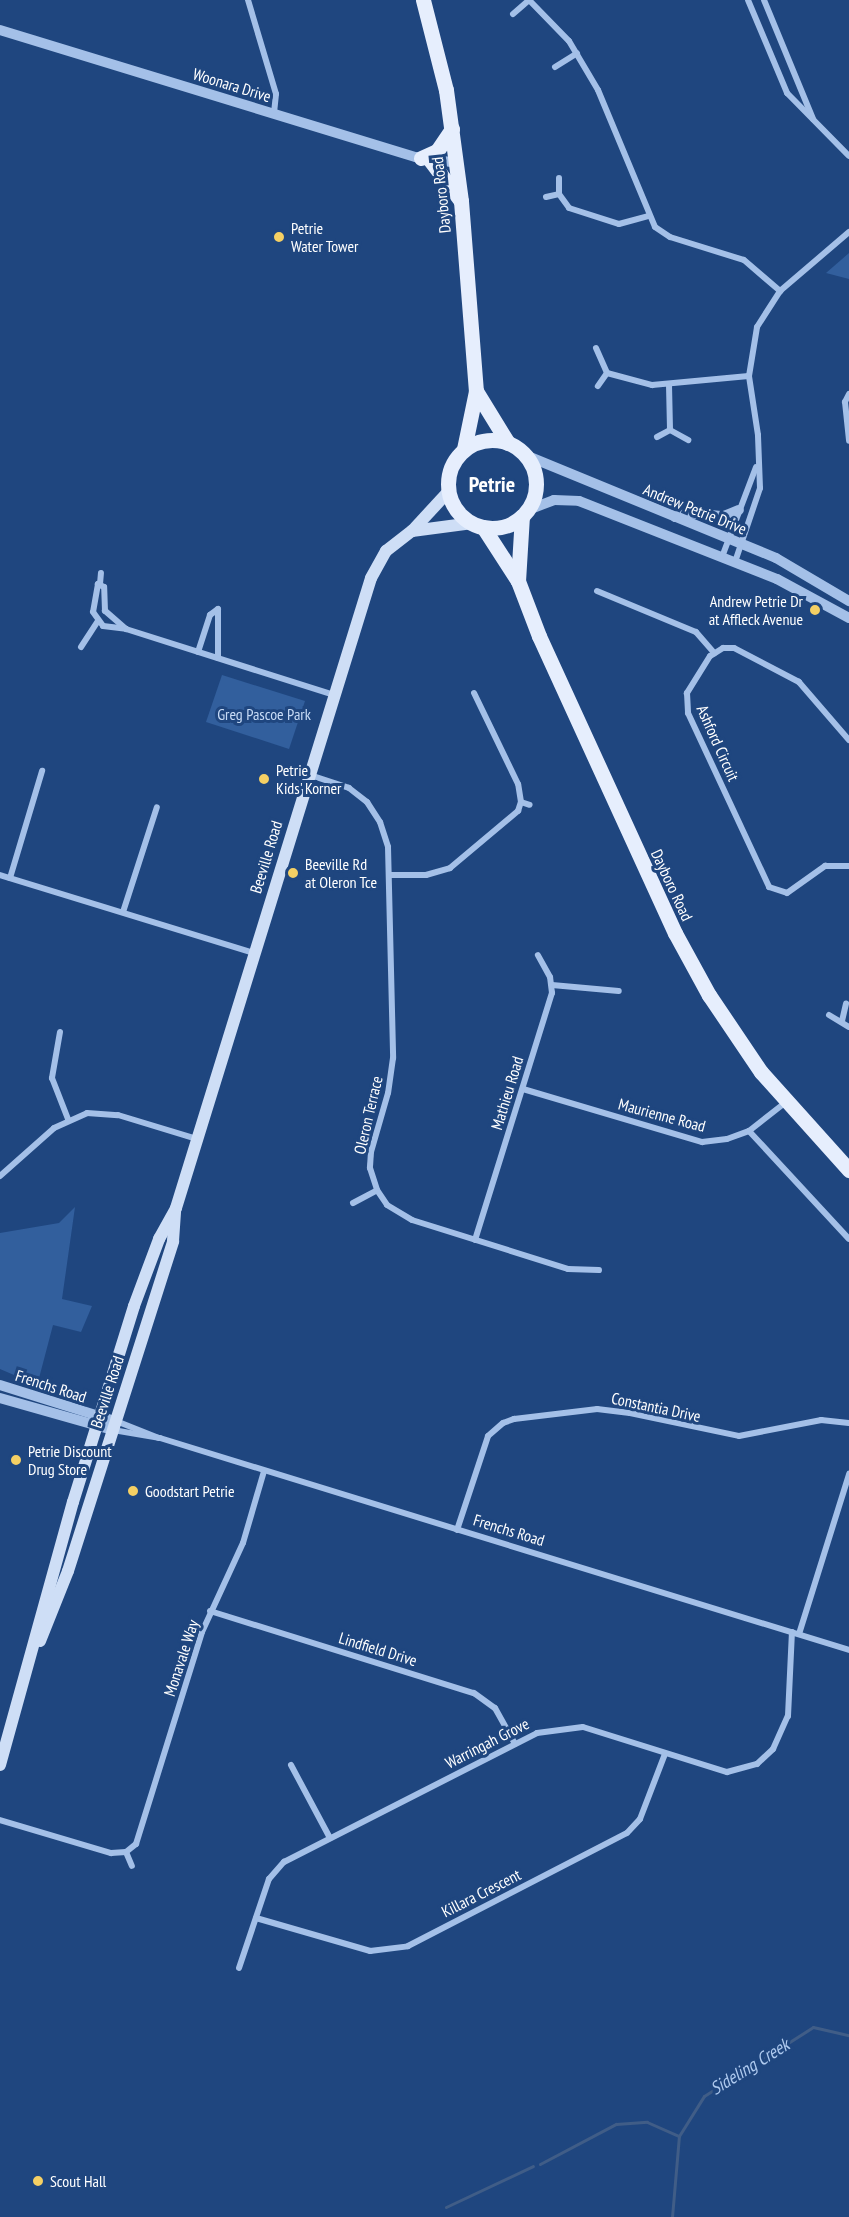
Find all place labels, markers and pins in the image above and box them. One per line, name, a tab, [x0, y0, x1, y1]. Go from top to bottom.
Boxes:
place label: Petrie Water Tower	[291, 218, 359, 256]
marker: Petrie Water Tower	[272, 230, 286, 244]
place label: Andrew Petrie Dr at Affleck Avenue	[707, 591, 803, 629]
marker: Andrew Petrie Dr at Affleck Avenue	[808, 603, 822, 617]
place label: Petrie Kids' Korner	[276, 760, 343, 798]
marker: Petrie Kids' Korner	[257, 772, 271, 786]
place label: Beeville Rd at Oleron Tce	[305, 854, 378, 892]
marker: Beeville Rd at Oleron Tce	[286, 866, 300, 880]
place label: Petrie Discount Drug Store	[28, 1441, 112, 1479]
marker: Petrie Discount Drug Store	[9, 1453, 23, 1467]
place label: Goodstart Petrie	[145, 1481, 235, 1501]
marker: Goodstart Petrie	[126, 1484, 140, 1498]
place label: Scout Hall	[50, 2171, 106, 2191]
marker: Scout Hall	[31, 2174, 45, 2188]

